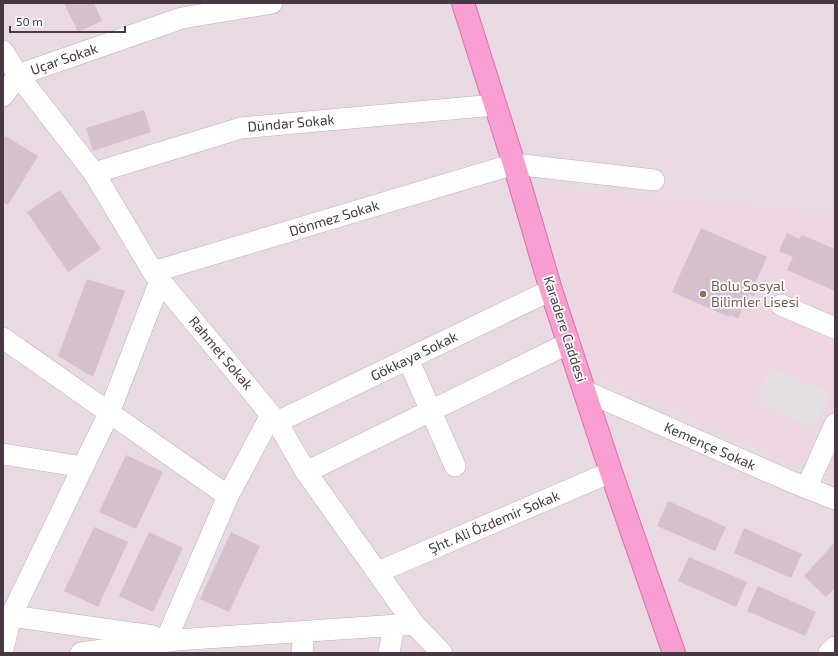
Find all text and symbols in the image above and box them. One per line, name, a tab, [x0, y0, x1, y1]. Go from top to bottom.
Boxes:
scale bar	[10, 8, 125, 34]
text: 50 m	[16, 14, 43, 28]
street label: Uçar Sokak	[28, 39, 100, 79]
street label: Dündar Sokak	[247, 110, 335, 135]
street label: Dönmez Sokak	[287, 196, 381, 239]
street label: Karadere Caddesi	[540, 274, 591, 384]
place label: Bolu Sosyal Bilimler Lisesi	[711, 277, 799, 310]
marker: Bolu Sosyal Bilimler Lisesi	[698, 289, 708, 299]
street label: Rahmet Sokak	[186, 313, 257, 393]
street label: Gökkaya Sokak	[368, 327, 460, 384]
street label: Kemençe Sokak	[661, 418, 759, 474]
street label: Şht. Ali Özdemir Sokak	[426, 486, 562, 558]

